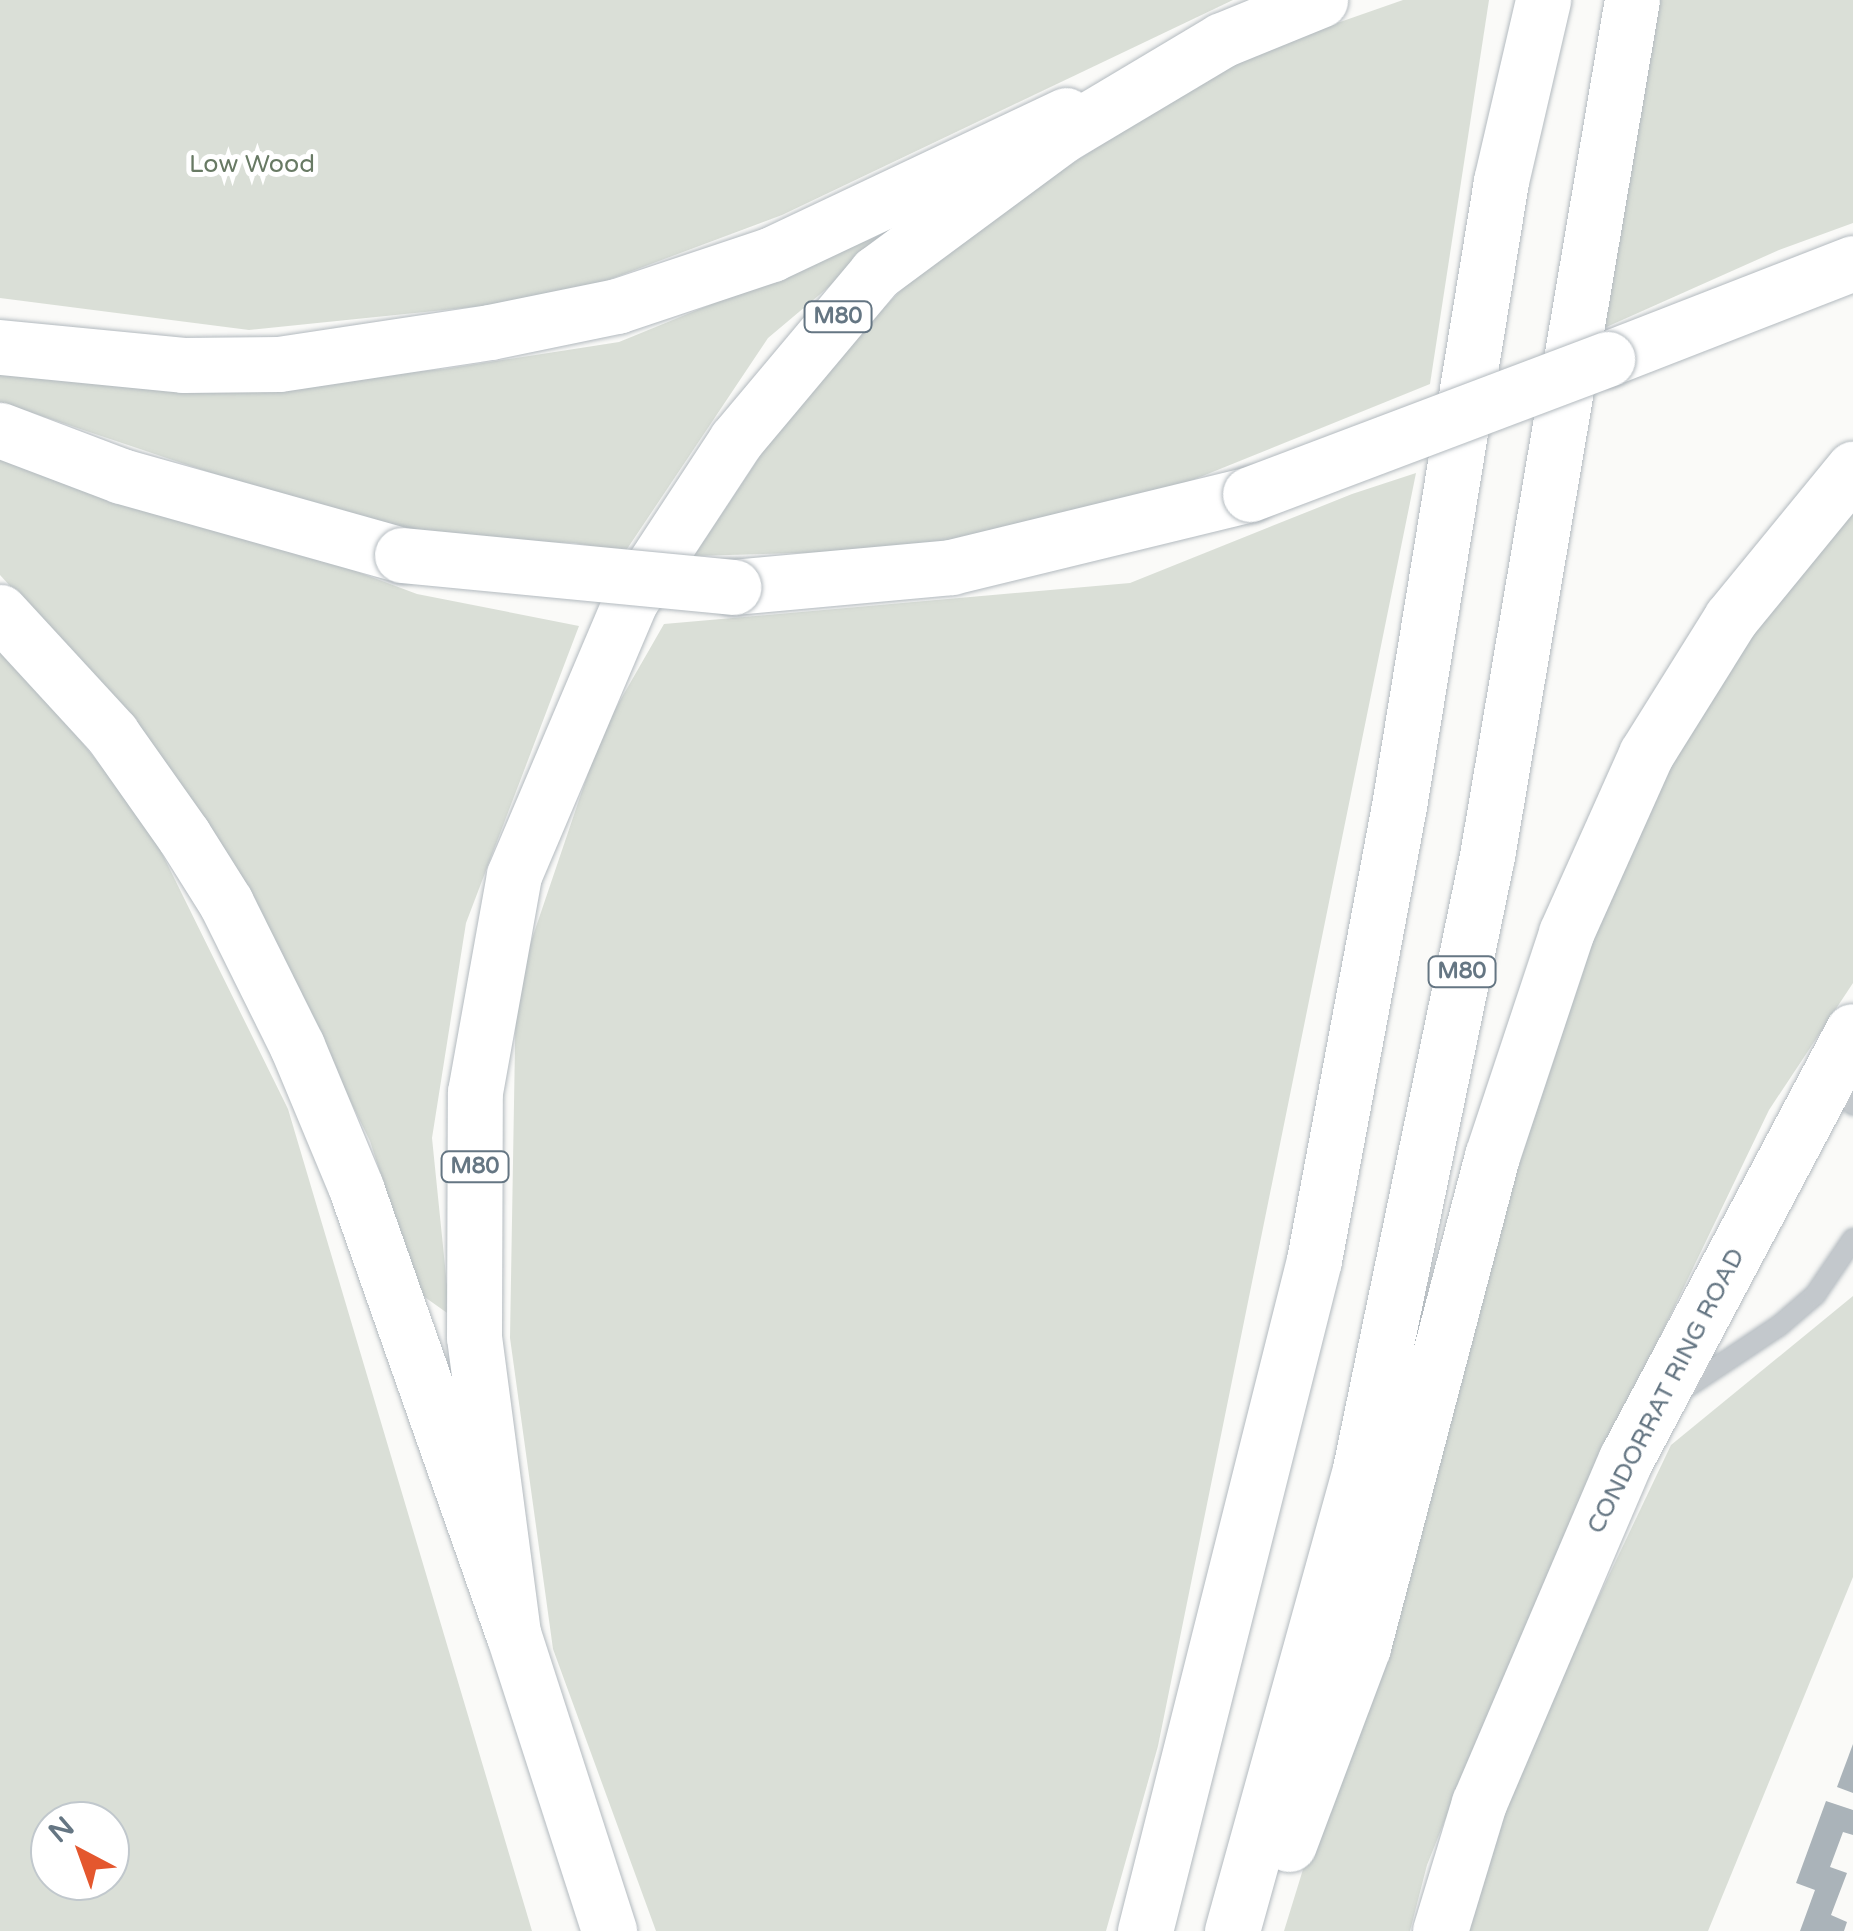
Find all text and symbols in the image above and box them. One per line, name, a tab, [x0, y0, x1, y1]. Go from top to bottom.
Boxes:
park label: Low Wood	[189, 149, 315, 179]
road number: M80	[803, 300, 873, 334]
road number: M80	[1427, 955, 1497, 989]
road number: M80	[440, 1150, 510, 1184]
street label: CONDORRAT RING ROAD	[1581, 1243, 1751, 1539]
north arrow	[30, 1801, 130, 1901]
text: N	[42, 1810, 81, 1850]

